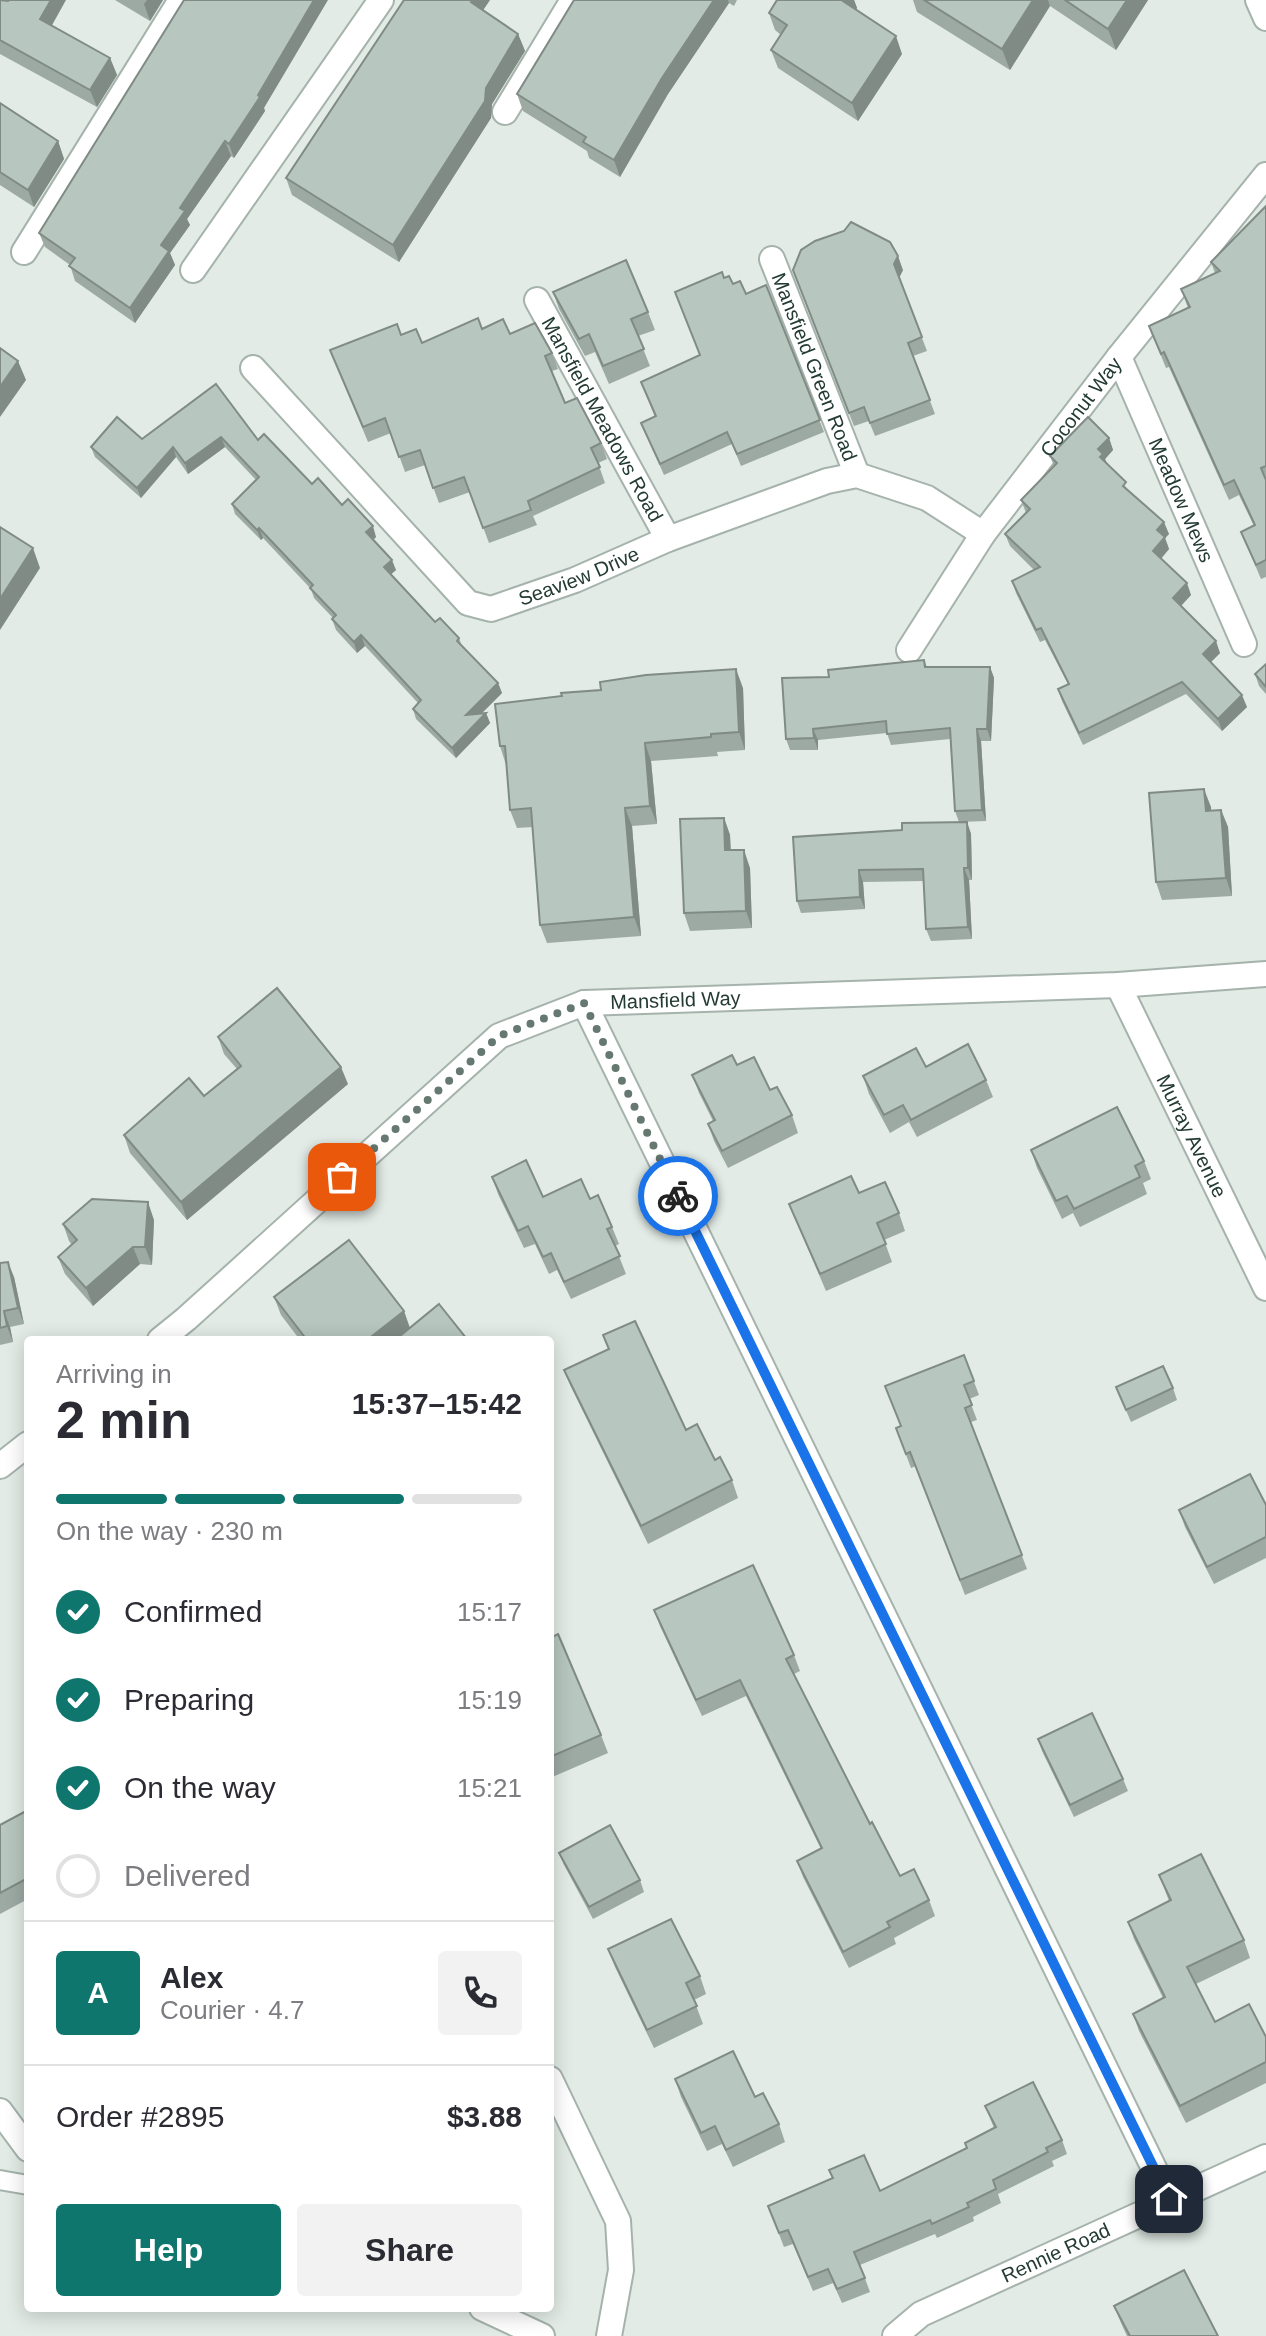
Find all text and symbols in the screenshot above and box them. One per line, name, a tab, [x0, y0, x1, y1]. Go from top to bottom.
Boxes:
street label: Mansfield Green Road	[768, 270, 861, 464]
street label: Mansfield Meadows Road	[537, 313, 667, 525]
street label: Coconut Way	[1036, 353, 1126, 461]
street label: Meadow Mews	[1145, 434, 1218, 566]
street label: Seaview Drive	[516, 542, 642, 610]
street label: Mansfield Way	[610, 987, 741, 1013]
street label: Murray Avenue	[1152, 1071, 1231, 1201]
pin	[308, 1143, 376, 1211]
icon: bag	[320, 1155, 364, 1199]
courier	[638, 1156, 718, 1236]
icon: bike	[656, 1174, 700, 1218]
text: Arriving in	[56, 1359, 172, 1389]
text: 15:37–15:42	[352, 1387, 522, 1420]
text: 2 min	[56, 1391, 192, 1449]
text: On the way · 230 m	[56, 1516, 283, 1546]
icon: check	[56, 1590, 100, 1634]
text: Confirmed	[124, 1595, 262, 1628]
text: 15:17	[457, 1597, 522, 1627]
icon: check	[56, 1678, 100, 1722]
text: Preparing	[124, 1683, 254, 1716]
text: 15:19	[457, 1685, 522, 1715]
icon: check	[56, 1766, 100, 1810]
text: On the way	[124, 1771, 276, 1804]
text: 15:21	[457, 1773, 522, 1803]
text: Delivered	[124, 1859, 251, 1892]
button: phone	[438, 1951, 522, 2035]
text: Alex	[160, 1961, 223, 1994]
text: A	[87, 1976, 109, 2009]
text: Courier · 4.7	[160, 1995, 305, 2025]
text: Order #2895	[56, 2100, 224, 2133]
text: $3.88	[447, 2100, 522, 2133]
pin	[1135, 2165, 1203, 2233]
icon: home	[1147, 2177, 1191, 2221]
button: Help	[56, 2204, 281, 2296]
button: Share	[297, 2204, 522, 2296]
street label: Rennie Road	[998, 2219, 1113, 2287]

